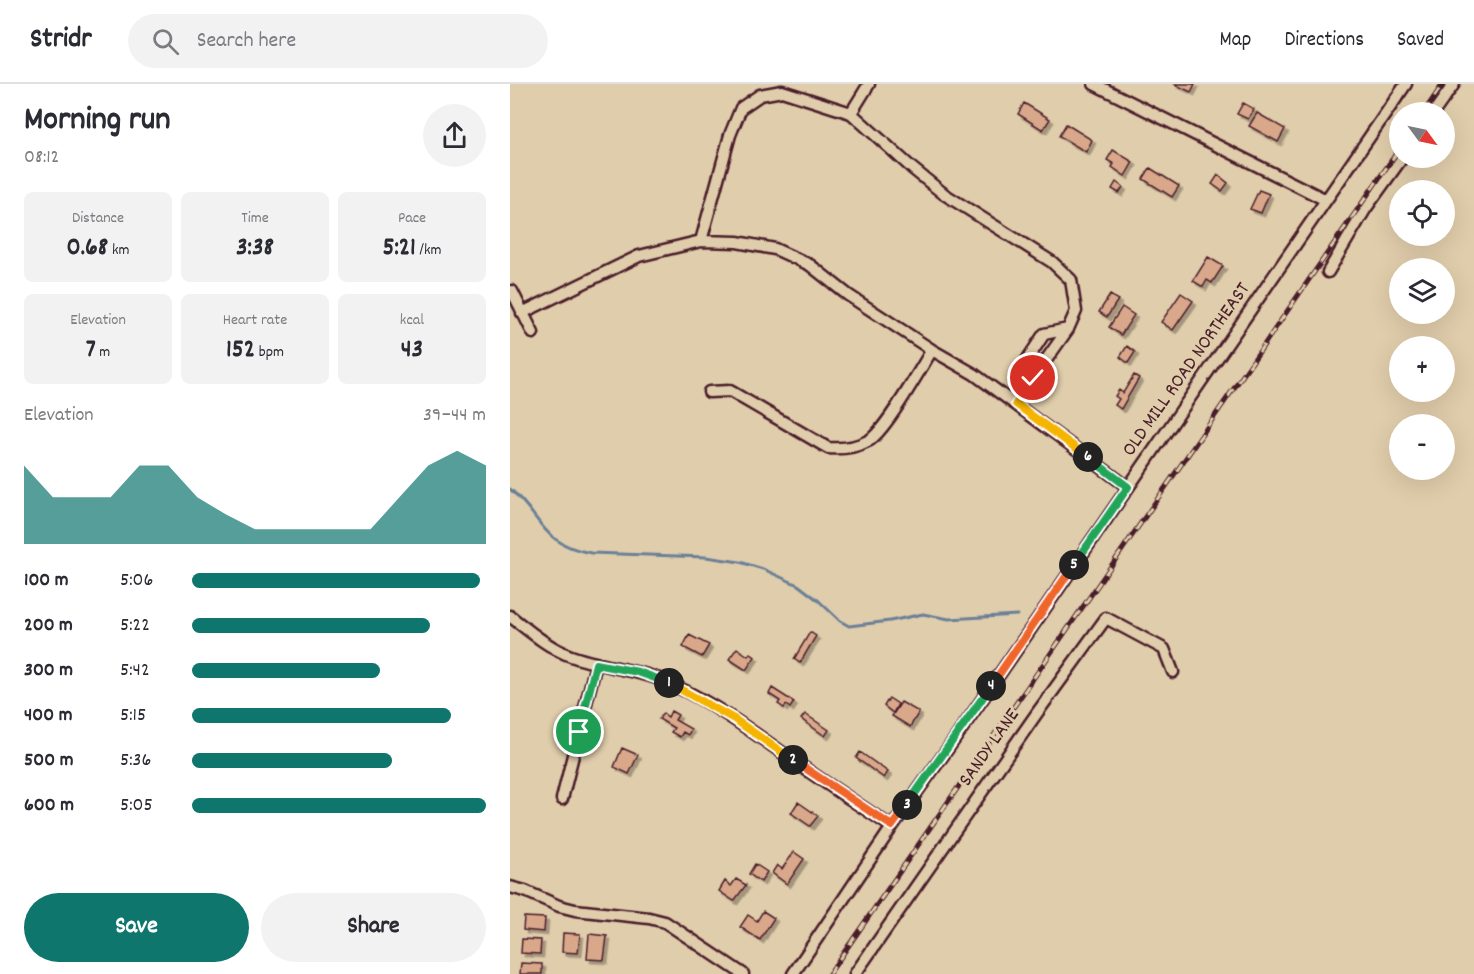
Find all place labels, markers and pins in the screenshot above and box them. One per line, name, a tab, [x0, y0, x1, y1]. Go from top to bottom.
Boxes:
pin	[1007, 352, 1058, 403]
pin: 6	[1073, 442, 1103, 472]
pin: 5	[1059, 550, 1089, 580]
pin: 1	[654, 668, 684, 698]
pin: 4	[976, 671, 1006, 701]
pin	[553, 706, 604, 757]
pin: 2	[778, 745, 808, 775]
pin: 3	[892, 790, 922, 820]

